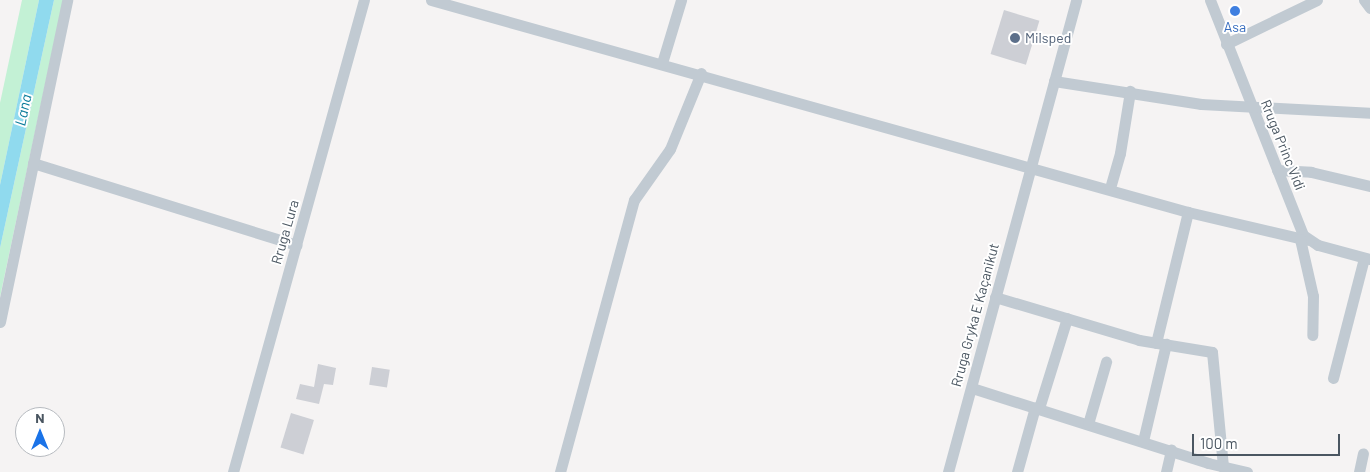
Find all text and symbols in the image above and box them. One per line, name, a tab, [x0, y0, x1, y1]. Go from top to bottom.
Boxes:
marker: Asa	[1229, 5, 1241, 17]
place label: Asa	[1224, 19, 1246, 35]
place label: Milsped	[1025, 30, 1071, 46]
marker: Milsped	[1009, 32, 1021, 44]
water label: Lana	[11, 92, 35, 128]
street label: Rruga Princ Vidi	[1257, 97, 1309, 193]
street label: Rruga Lura	[268, 198, 302, 266]
street label: Rruga Gryka E Kaçanikut	[948, 241, 1002, 389]
north arrow	[15, 407, 65, 457]
text: N	[35, 409, 45, 426]
scale bar	[1195, 424, 1342, 456]
text: 100 m	[1200, 434, 1238, 452]

